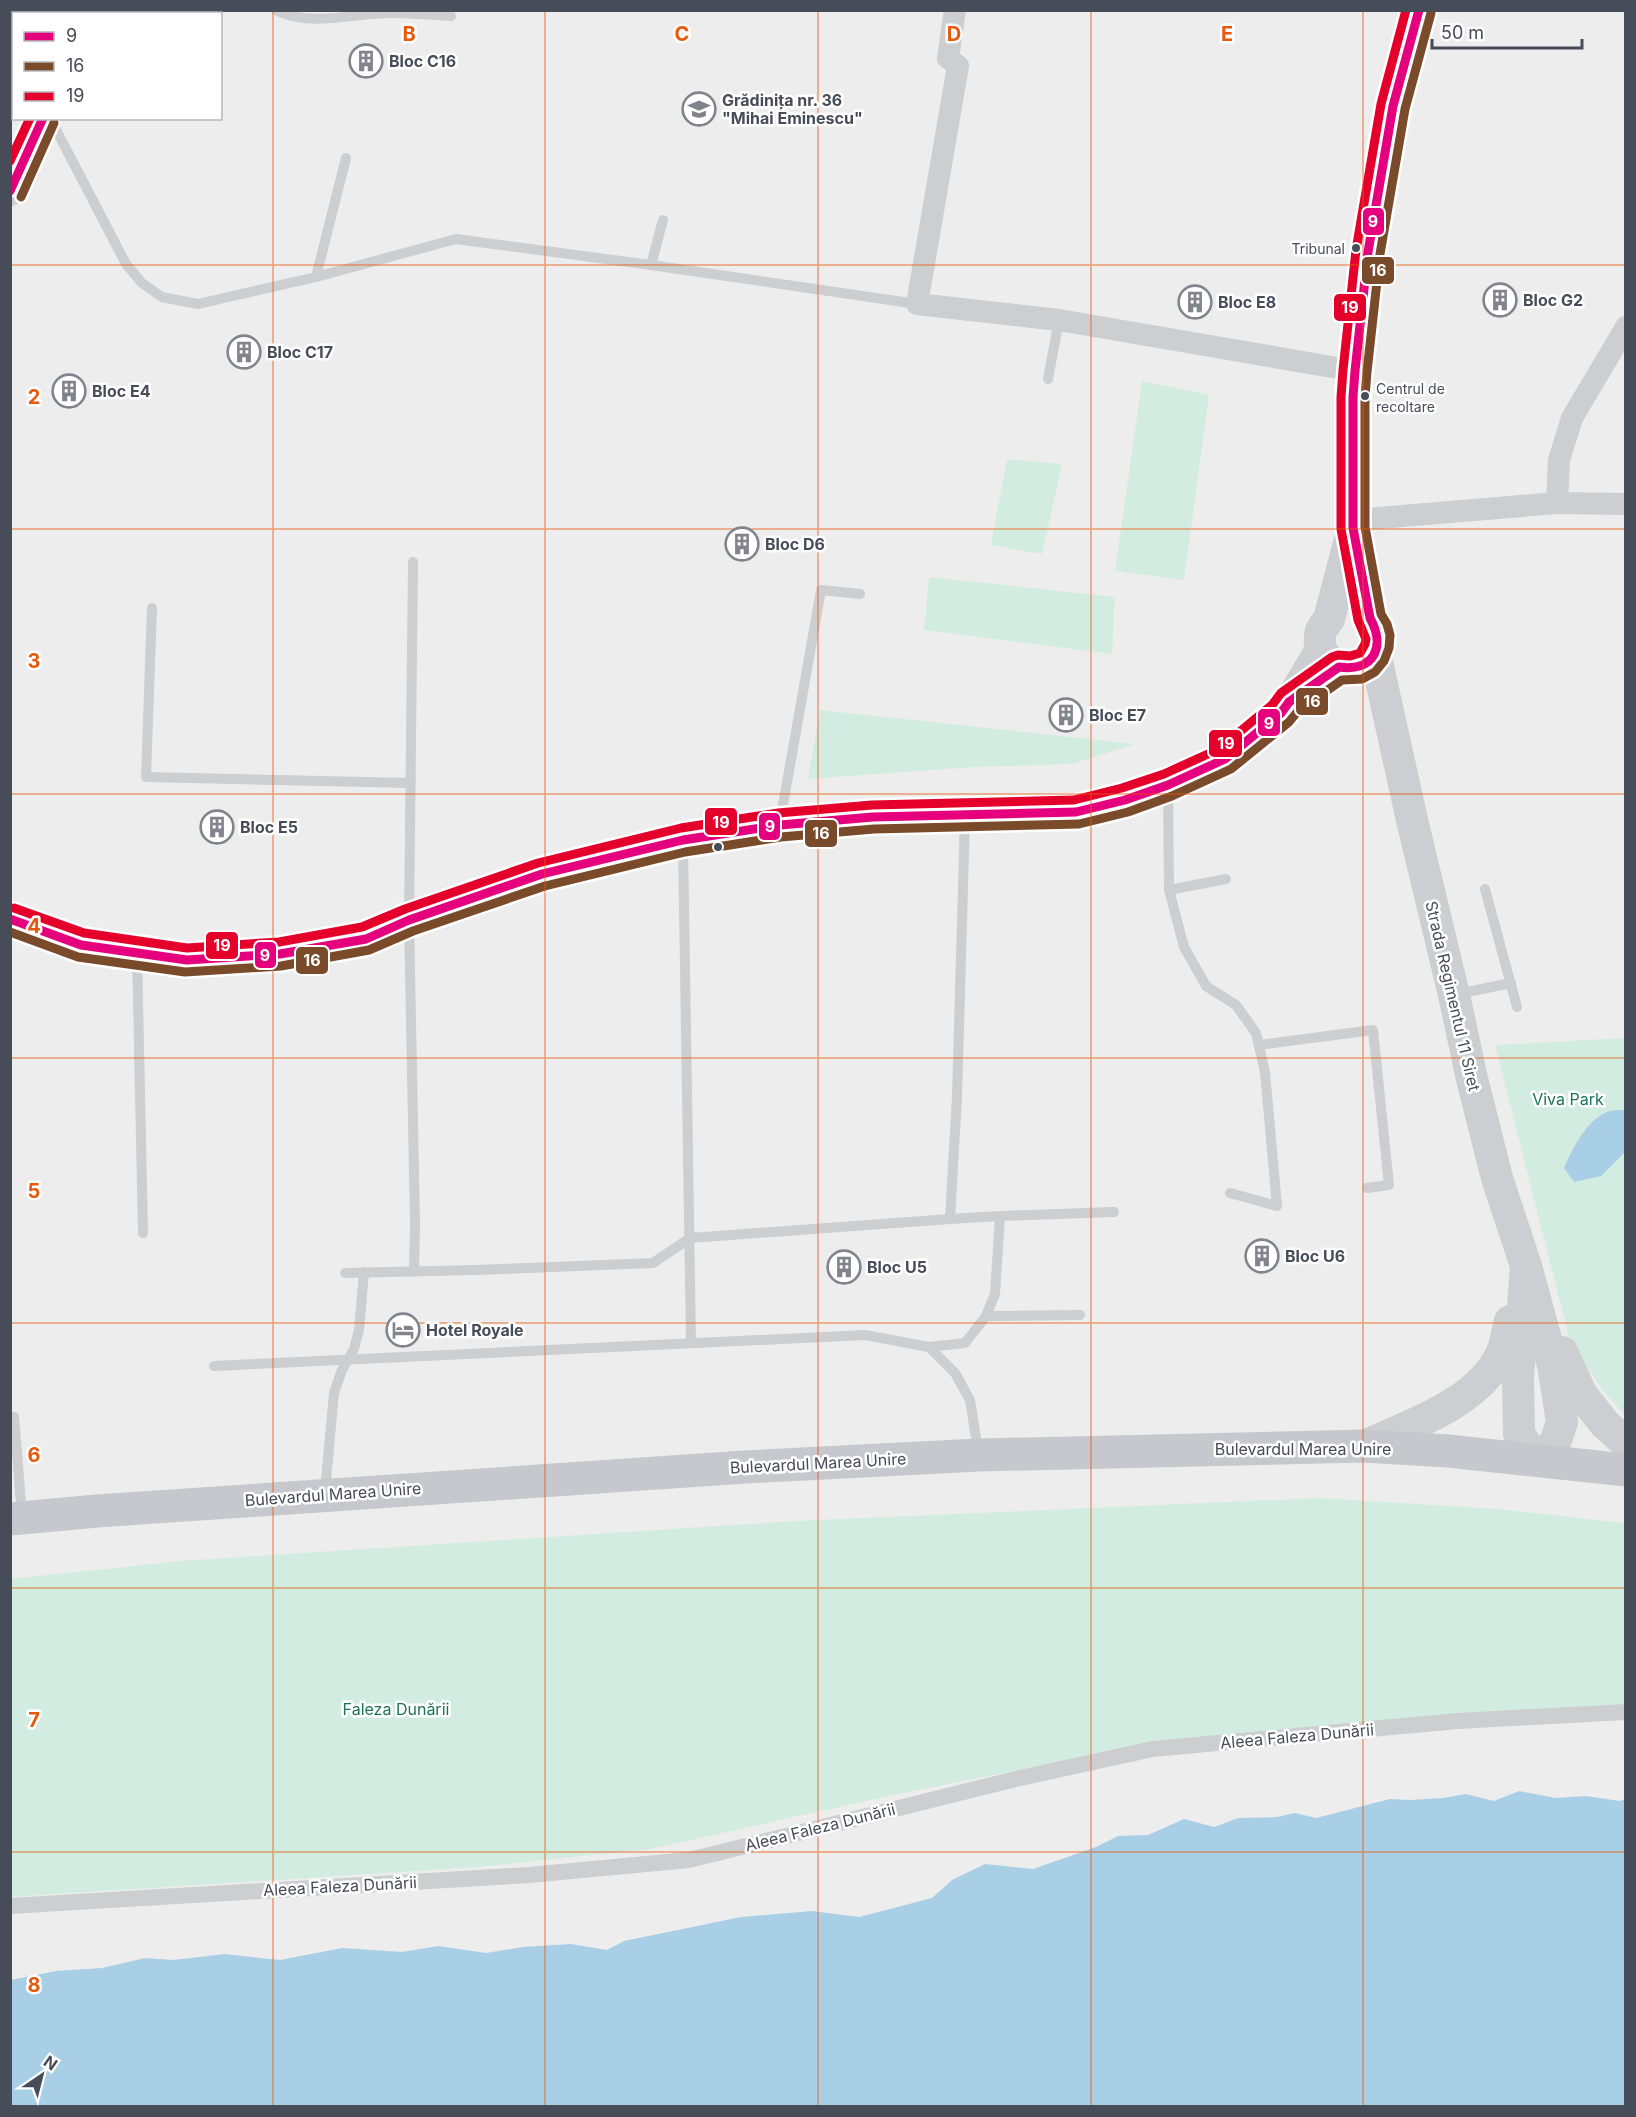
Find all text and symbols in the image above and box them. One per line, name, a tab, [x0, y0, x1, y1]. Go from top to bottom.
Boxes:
legend	[12, 12, 222, 120]
scale bar	[1432, 12, 1582, 50]
text: B	[402, 22, 416, 46]
text: C	[675, 22, 689, 46]
text: D	[947, 22, 961, 46]
text: E	[1221, 22, 1233, 46]
text: 50 m	[1441, 22, 1484, 43]
text: 9	[66, 25, 77, 46]
building icon: Bloc C16	[348, 43, 384, 79]
place label: Bloc C16	[389, 51, 456, 71]
text: 16	[66, 55, 84, 76]
text: 19	[66, 85, 84, 106]
place label: Grădinița nr. 36 "Mihai Eminescu"	[722, 90, 863, 128]
school or university icon: Grădinița nr. 36 "Mihai Eminescu"	[681, 91, 717, 127]
line badge: 9	[1362, 207, 1385, 236]
text: 9	[1368, 211, 1378, 231]
place label: Tribunal	[1292, 240, 1345, 257]
marker: Tribunal	[1350, 242, 1362, 254]
line badge: 16	[1361, 256, 1395, 285]
text: 16	[1369, 260, 1387, 280]
building icon: Bloc G2	[1482, 282, 1518, 318]
building icon: Bloc E8	[1177, 284, 1213, 320]
place label: Bloc G2	[1523, 290, 1583, 310]
place label: Bloc E8	[1218, 292, 1276, 312]
line badge: 19	[1333, 293, 1367, 322]
text: 19	[1341, 297, 1359, 317]
building icon: Bloc C17	[226, 334, 262, 370]
place label: Bloc C17	[267, 342, 333, 362]
building icon: Bloc E4	[51, 373, 87, 409]
place label: Centrul de recoltare	[1376, 380, 1445, 415]
place label: Bloc E4	[92, 381, 151, 401]
text: 2	[28, 385, 40, 409]
marker: Centrul de recoltare	[1359, 390, 1371, 402]
building icon: Bloc D6	[724, 526, 760, 562]
place label: Bloc D6	[765, 534, 825, 554]
text: 3	[28, 649, 40, 673]
line badge: 16	[1295, 687, 1329, 716]
text: 16	[1303, 691, 1321, 711]
building icon: Bloc E7	[1048, 697, 1084, 733]
place label: Bloc E7	[1089, 705, 1146, 725]
line badge: 9	[1257, 708, 1281, 737]
text: 9	[1264, 713, 1274, 733]
line badge: 19	[1208, 729, 1243, 758]
text: 19	[1217, 733, 1235, 753]
line badge: 19	[704, 807, 738, 836]
building icon: Bloc E5	[199, 809, 235, 845]
text: 19	[712, 812, 730, 832]
line badge: 9	[758, 812, 781, 841]
text: 9	[765, 816, 775, 836]
place label: Bloc E5	[240, 817, 298, 837]
line badge: 16	[804, 819, 838, 848]
text: 16	[812, 823, 830, 843]
unlabelled marker	[712, 841, 724, 853]
street label: Strada Regimentul 11 Siret	[1421, 899, 1485, 1093]
text: 4	[27, 914, 41, 938]
line badge: 19	[205, 931, 239, 960]
text: 19	[213, 935, 231, 955]
line badge: 9	[254, 941, 277, 969]
text: 9	[260, 945, 270, 965]
line badge: 16	[295, 946, 329, 975]
text: 16	[303, 950, 321, 970]
park label: Viva Park	[1532, 1089, 1604, 1109]
text: 5	[28, 1179, 40, 1203]
building icon: Bloc U6	[1244, 1238, 1280, 1274]
place label: Bloc U6	[1285, 1246, 1345, 1266]
building icon: Bloc U5	[826, 1249, 862, 1285]
place label: Bloc U5	[867, 1257, 927, 1277]
hotel icon: Hotel Royale	[385, 1312, 421, 1348]
place label: Hotel Royale	[426, 1320, 524, 1340]
street label: Bulevardul Marea Unire	[1215, 1439, 1391, 1459]
text: 6	[28, 1443, 41, 1467]
street label: Bulevardul Marea Unire	[729, 1448, 907, 1478]
street label: Bulevardul Marea Unire	[244, 1478, 422, 1510]
park label: Faleza Dunării	[343, 1699, 449, 1719]
text: 7	[28, 1708, 40, 1732]
street label: Aleea Faleza Dunării	[1219, 1719, 1375, 1753]
street label: Aleea Faleza Dunării	[743, 1799, 897, 1855]
street label: Aleea Faleza Dunării	[263, 1872, 417, 1900]
text: 8	[27, 1973, 41, 1997]
north arrow	[12, 2045, 72, 2105]
text: N	[40, 2051, 61, 2074]

